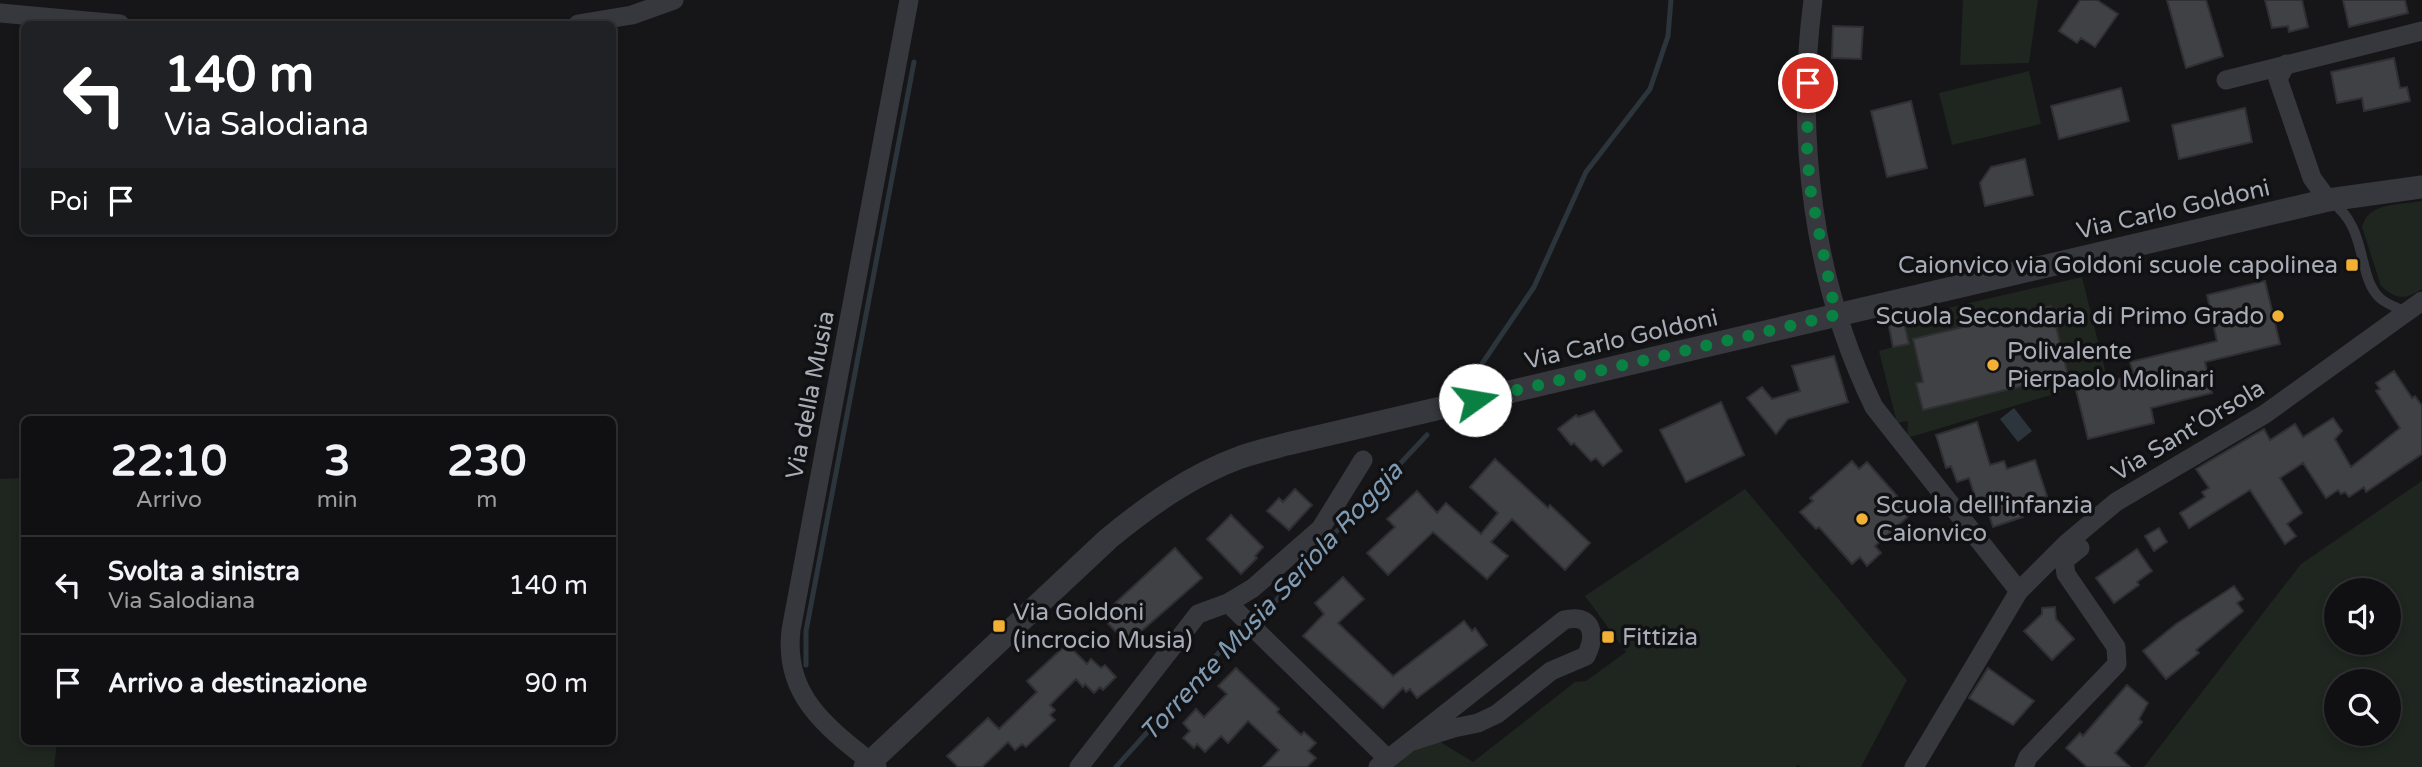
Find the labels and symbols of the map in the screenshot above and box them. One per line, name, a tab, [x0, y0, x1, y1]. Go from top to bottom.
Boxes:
pin	[1778, 53, 1838, 113]
street label: Via Carlo Goldoni	[2074, 173, 2273, 246]
place label: Caionvico via Goldoni scuole capolinea	[1898, 251, 2338, 280]
marker: Caionvico via Goldoni scuole capolinea	[2344, 257, 2360, 273]
place label: Scuola Secondaria di Primo Grado	[1876, 302, 2264, 331]
street label: Via Carlo Goldoni	[1522, 303, 1721, 376]
street label: Via della Musia	[780, 308, 841, 482]
marker: Scuola Secondaria di Primo Grado	[2270, 308, 2286, 324]
place label: Polivalente Pierpaolo Molinari	[2007, 337, 2214, 394]
marker: Polivalente Pierpaolo Molinari	[1985, 357, 2001, 373]
position arrow	[1438, 363, 1512, 437]
street label: Via Sant'Orsola	[2107, 373, 2270, 487]
water label: Torrente Musia Seriola Roggia	[1134, 454, 1410, 748]
place label: Scuola dell'infanzia Caionvico	[1876, 491, 2093, 548]
marker: Scuola dell'infanzia Caionvico	[1854, 511, 1870, 527]
place label: Via Goldoni (incrocio Musia)	[1013, 598, 1192, 655]
marker: Via Goldoni (incrocio Musia)	[991, 618, 1007, 634]
place label: Fittizia	[1622, 623, 1698, 652]
marker: Fittizia	[1600, 629, 1616, 645]

